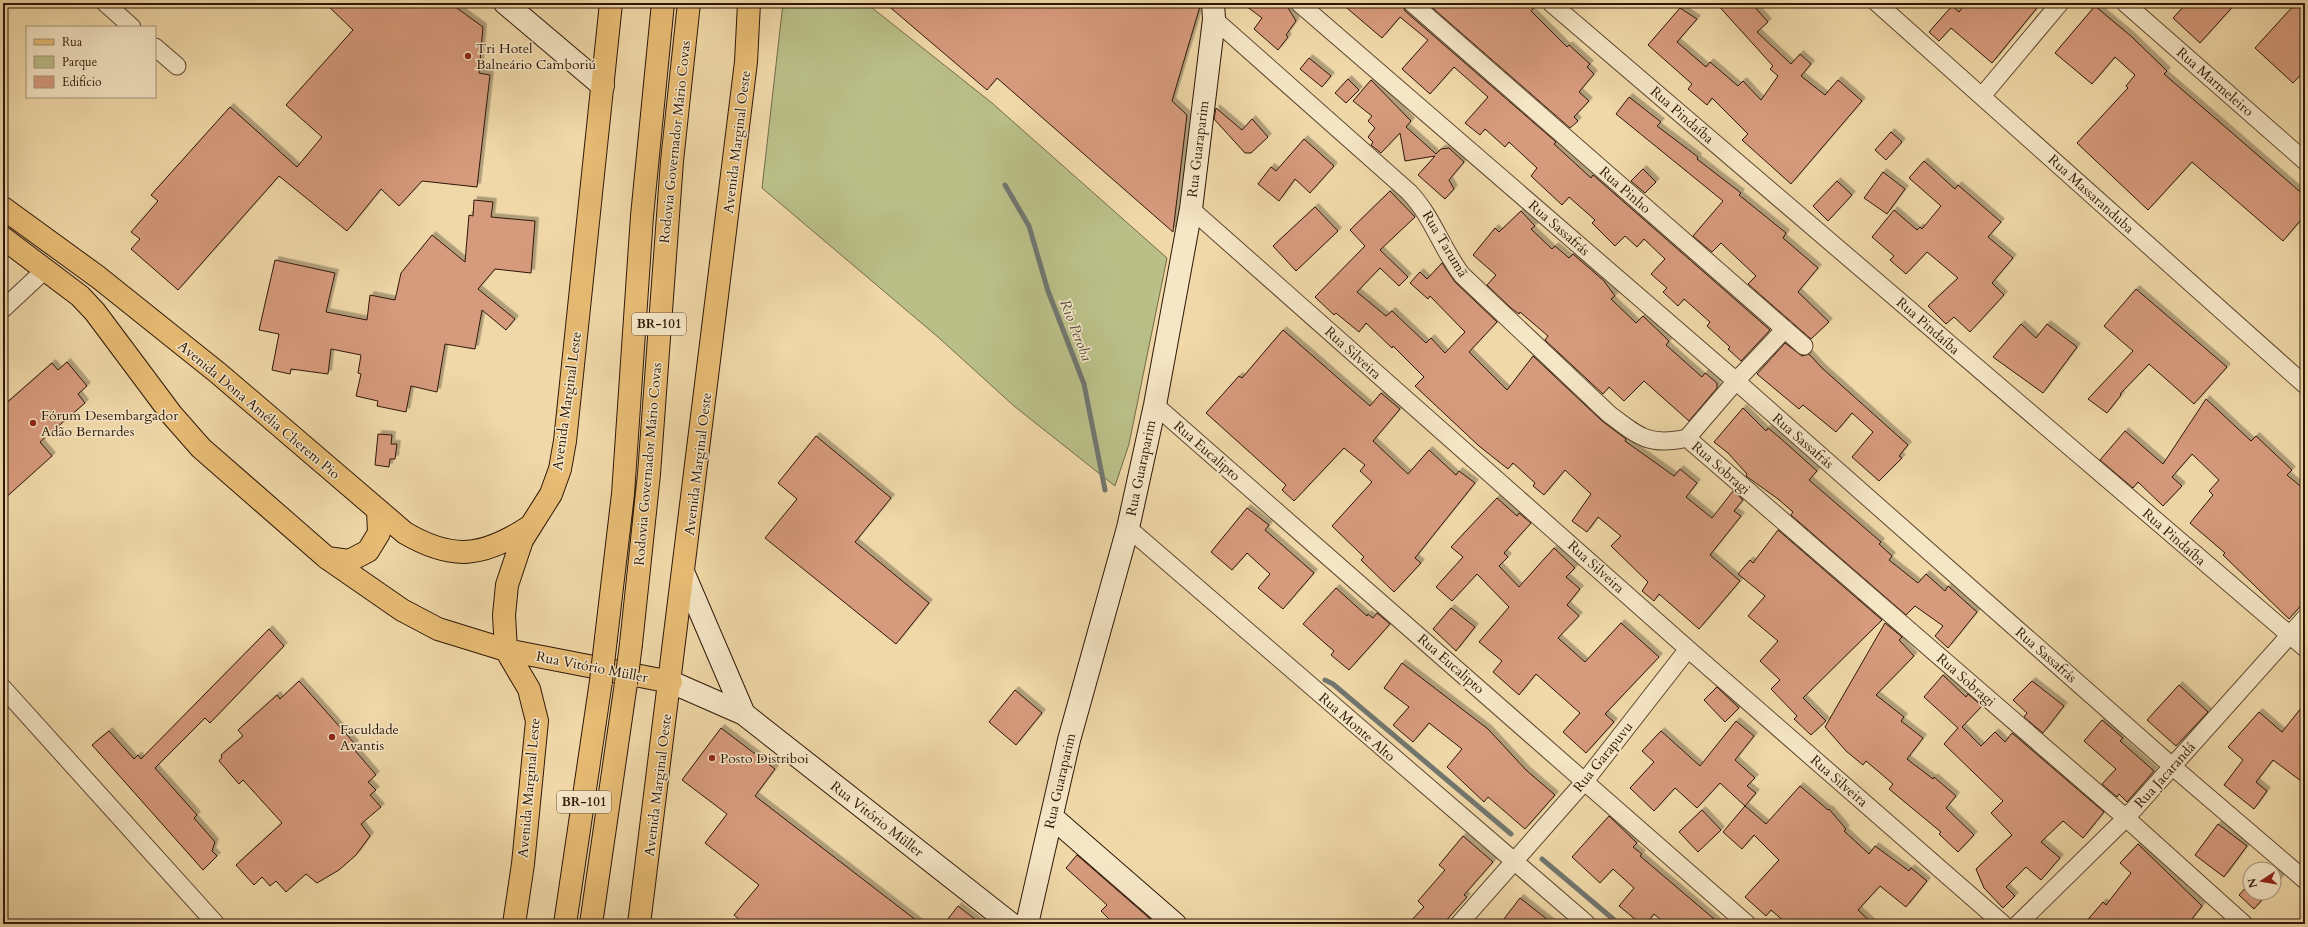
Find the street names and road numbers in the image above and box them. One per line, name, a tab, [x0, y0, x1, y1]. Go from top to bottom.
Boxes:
street label: Rodovia Governador Mário Covas	[655, 39, 695, 244]
street label: Rua Marmeleiro	[2172, 43, 2258, 121]
street label: Avenida Marginal Oeste	[719, 69, 755, 215]
street label: Rua Pindaíba	[1646, 82, 1718, 148]
street label: Rua Guaraparim	[1183, 99, 1213, 199]
street label: Rua Massaranduba	[2044, 150, 2138, 238]
street label: Rua Pinho	[1595, 162, 1655, 218]
street label: Rua Sassafrás	[1524, 196, 1594, 260]
street label: Rua Tarumã	[1418, 207, 1472, 281]
street label: Rua Pindaíba	[1892, 293, 1964, 359]
road number: BR-101	[632, 313, 686, 335]
street label: Rua Silveira	[1321, 322, 1385, 384]
street label: Avenida Marginal Leste	[548, 330, 586, 472]
street label: Avenida Dona Amélia Cherem Pio	[174, 336, 344, 484]
street label: Rodovia Governador Mário Covas	[630, 361, 666, 566]
street label: Avenida Marginal Oeste	[680, 391, 716, 537]
street label: Rua Sassafrás	[1768, 409, 1838, 473]
street label: Rua Eucalipto	[1169, 417, 1245, 486]
street label: Rua Guaraparim	[1122, 418, 1160, 518]
street label: Rua Sobragi	[1688, 437, 1755, 499]
street label: Rua Pindaíba	[2138, 504, 2210, 570]
street label: Rua Silveira	[1564, 536, 1628, 598]
street label: Rua Sassafrás	[2011, 623, 2081, 687]
street label: Rua Eucalipto	[1413, 630, 1489, 699]
street label: Rua Vitório Müller	[535, 647, 650, 687]
street label: Rua Sobragi	[1933, 649, 2000, 711]
street label: Rua Monte Alto	[1315, 688, 1400, 766]
street label: Avenida Marginal Oeste	[640, 712, 676, 858]
street label: Avenida Marginal Leste	[513, 717, 545, 859]
street label: Rua Garapuvu	[1569, 718, 1637, 796]
street label: Rua Guaraparim	[1040, 731, 1080, 831]
street label: Rua Jacarandá	[2130, 738, 2200, 812]
street label: Rua Silveira	[1806, 751, 1872, 811]
street label: Rua Vitório Müller	[827, 777, 928, 862]
road number: BR-101	[557, 791, 611, 813]

